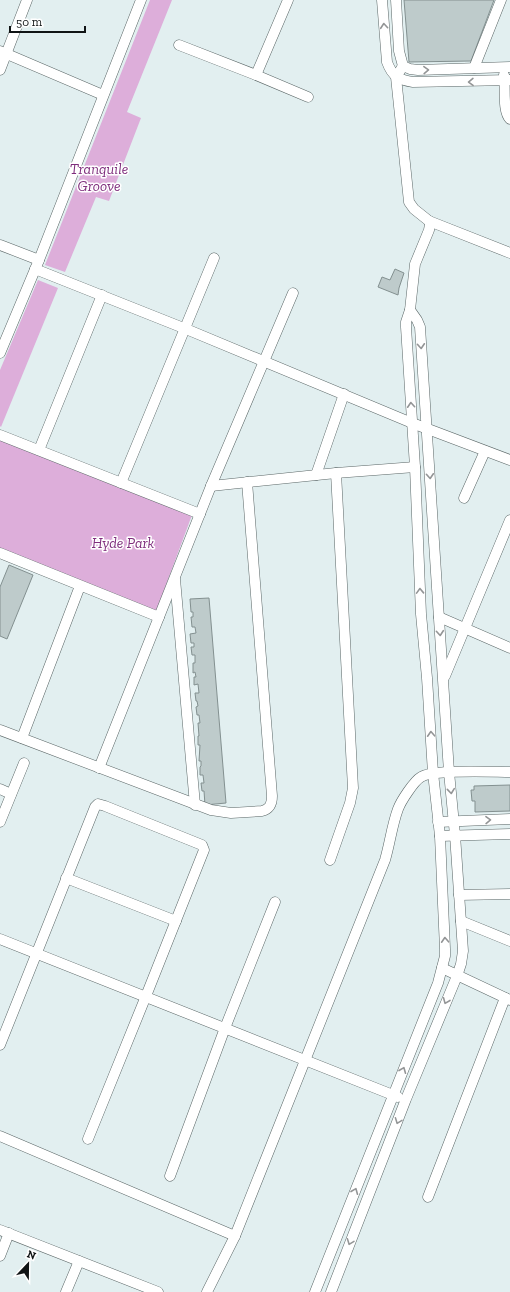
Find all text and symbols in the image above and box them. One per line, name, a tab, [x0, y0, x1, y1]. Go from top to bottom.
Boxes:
scale bar	[10, 8, 85, 34]
text: 50 m	[16, 15, 43, 29]
one-way arrow	[380, 23, 389, 29]
one-way arrow	[423, 66, 429, 74]
one-way arrow	[468, 78, 474, 86]
park label: Tranquile Groove	[70, 160, 128, 195]
one-way arrow	[416, 343, 425, 349]
one-way arrow	[406, 402, 415, 408]
one-way arrow	[425, 473, 434, 479]
park label: Hyde Park	[92, 534, 155, 552]
one-way arrow	[416, 588, 425, 594]
one-way arrow	[435, 630, 444, 636]
one-way arrow	[427, 731, 435, 737]
one-way arrow	[446, 788, 455, 794]
one-way arrow	[485, 816, 491, 824]
one-way arrow	[440, 937, 449, 943]
one-way arrow	[443, 997, 451, 1004]
one-way arrow	[398, 1066, 406, 1074]
one-way arrow	[394, 1117, 402, 1124]
one-way arrow	[350, 1187, 358, 1195]
one-way arrow	[347, 1238, 355, 1245]
north arrow	[8, 1244, 48, 1284]
text: N	[25, 1248, 38, 1263]

